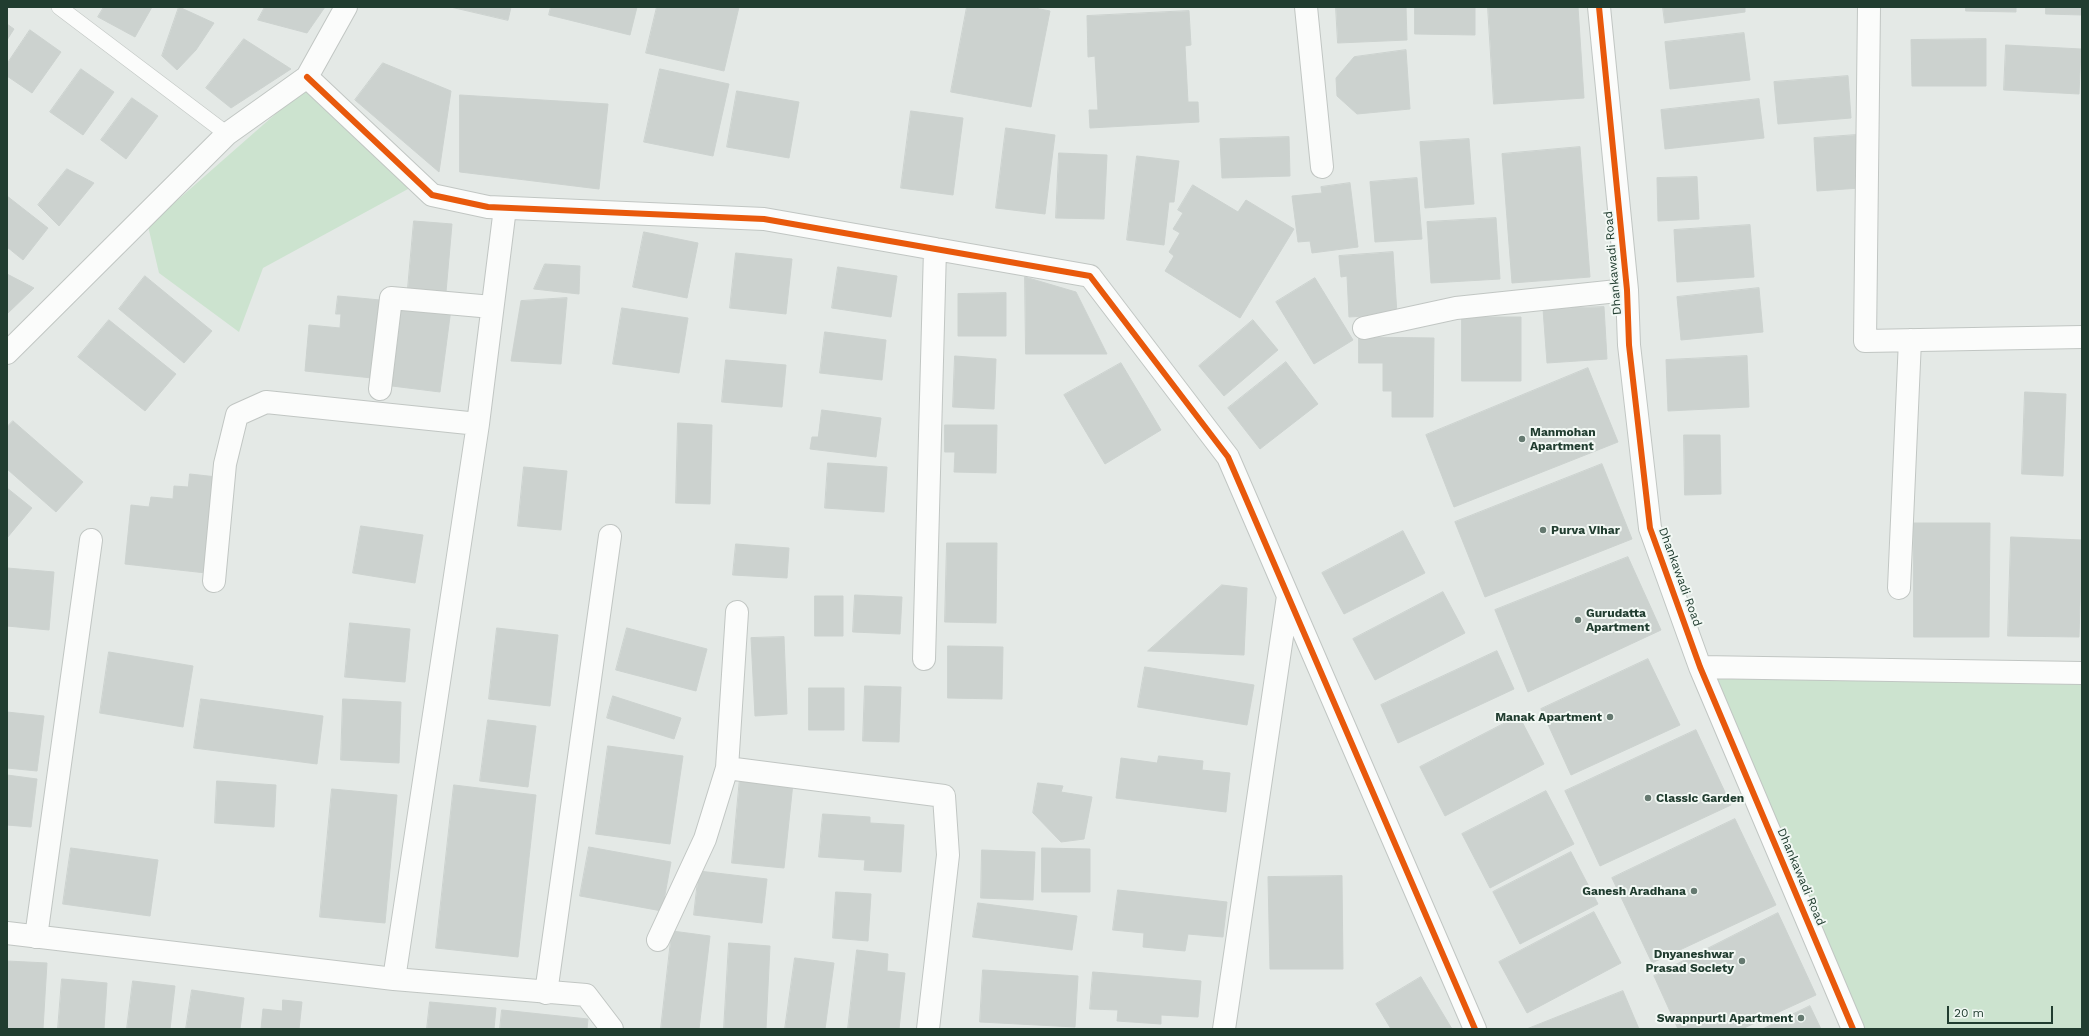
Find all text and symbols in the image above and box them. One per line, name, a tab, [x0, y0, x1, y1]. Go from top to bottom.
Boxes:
street label: Dhankawadi Road	[1601, 210, 1625, 316]
place label: Manmohan Apartment	[1530, 425, 1596, 453]
marker: Manmohan Apartment	[1517, 434, 1527, 444]
place label: Purva Vihar	[1551, 523, 1620, 537]
marker: Purva Vihar	[1538, 525, 1548, 535]
street label: Dhankawadi Road	[1655, 525, 1705, 629]
place label: Gurudatta Apartment	[1586, 606, 1650, 634]
marker: Gurudatta Apartment	[1573, 615, 1583, 625]
place label: Manak Apartment	[1495, 710, 1602, 724]
marker: Manak Apartment	[1605, 712, 1615, 722]
place label: Classic Garden	[1656, 791, 1744, 805]
marker: Classic Garden	[1643, 793, 1653, 803]
street label: Dhankawadi Road	[1774, 826, 1828, 928]
place label: Ganesh Aradhana	[1582, 884, 1686, 898]
marker: Ganesh Aradhana	[1689, 886, 1699, 896]
place label: Dnyaneshwar Prasad Society	[1646, 947, 1734, 975]
marker: Dnyaneshwar Prasad Society	[1737, 956, 1747, 966]
scale bar	[1949, 998, 2055, 1024]
text: 20 m	[1954, 1006, 1984, 1020]
place label: Swapnpurti Apartment	[1657, 1011, 1793, 1025]
marker: Swapnpurti Apartment	[1796, 1013, 1806, 1023]

